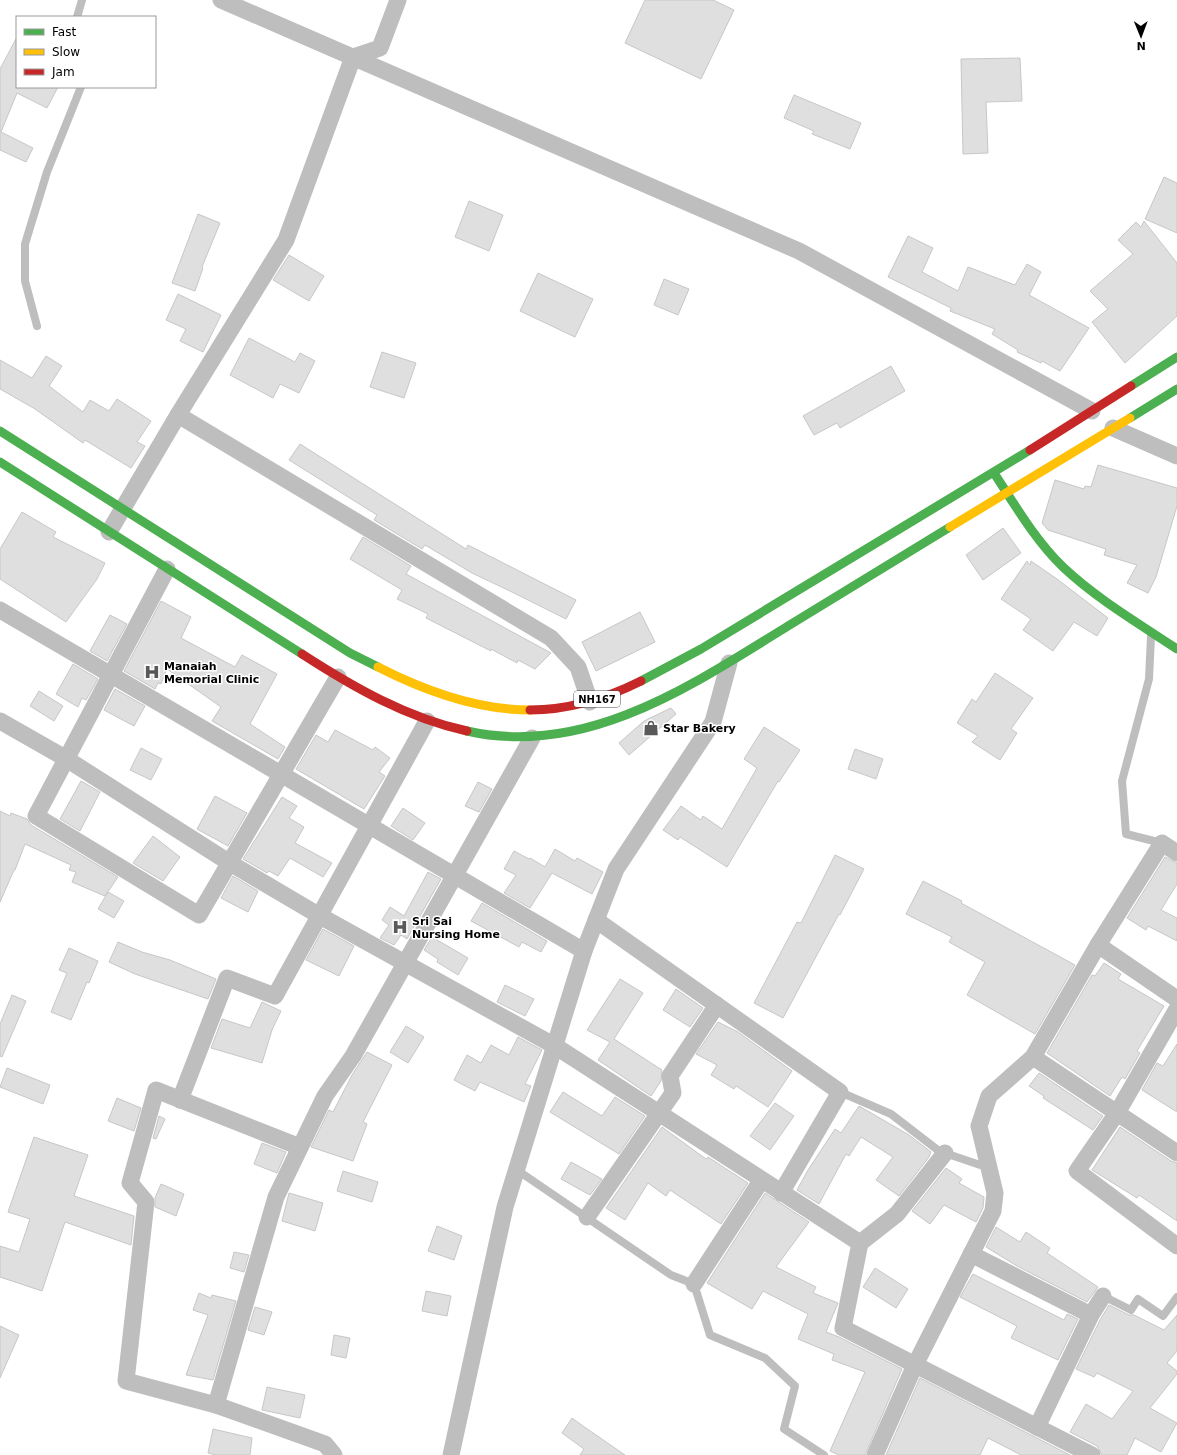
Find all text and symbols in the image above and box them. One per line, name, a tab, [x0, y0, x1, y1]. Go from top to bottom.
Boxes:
legend	[16, 16, 156, 88]
north arrow	[1121, 16, 1161, 56]
text: Fast	[52, 25, 76, 39]
text: N	[1136, 39, 1146, 52]
text: Slow	[52, 45, 80, 59]
text: Jam	[51, 65, 75, 79]
place label: Manaiah Memorial Clinic	[164, 660, 259, 686]
hospital icon: Manaiah Memorial Clinic	[143, 663, 161, 681]
road number: NH167	[574, 691, 620, 707]
shop icon: Star Bakery	[642, 719, 660, 737]
place label: Star Bakery	[663, 722, 736, 735]
place label: Sri Sai Nursing Home	[412, 915, 500, 941]
hospital icon: Sri Sai Nursing Home	[391, 918, 409, 936]

